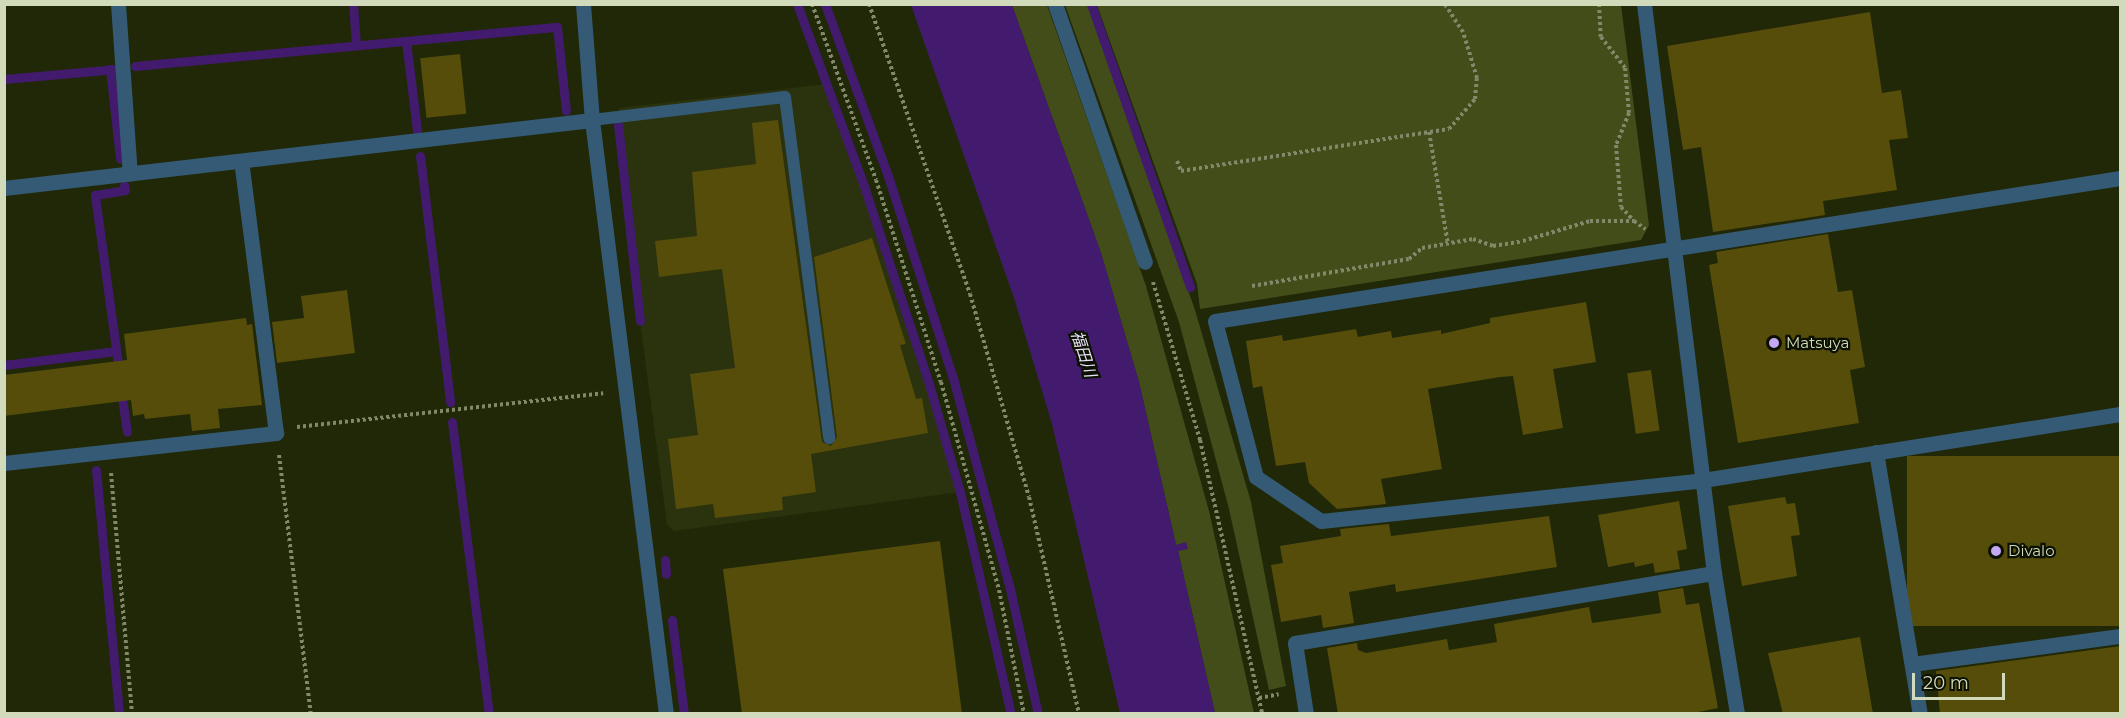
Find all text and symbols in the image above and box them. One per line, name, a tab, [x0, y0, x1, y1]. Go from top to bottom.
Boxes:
water label: 福田川	[1066, 328, 1100, 380]
place label: Matsuya	[1786, 334, 1849, 352]
marker: Matsuya	[1767, 336, 1781, 350]
place label: Divalo	[2008, 542, 2055, 560]
marker: Divalo	[1989, 544, 2003, 558]
scale bar	[1915, 661, 2008, 699]
text: 20 m	[1923, 672, 1969, 694]

